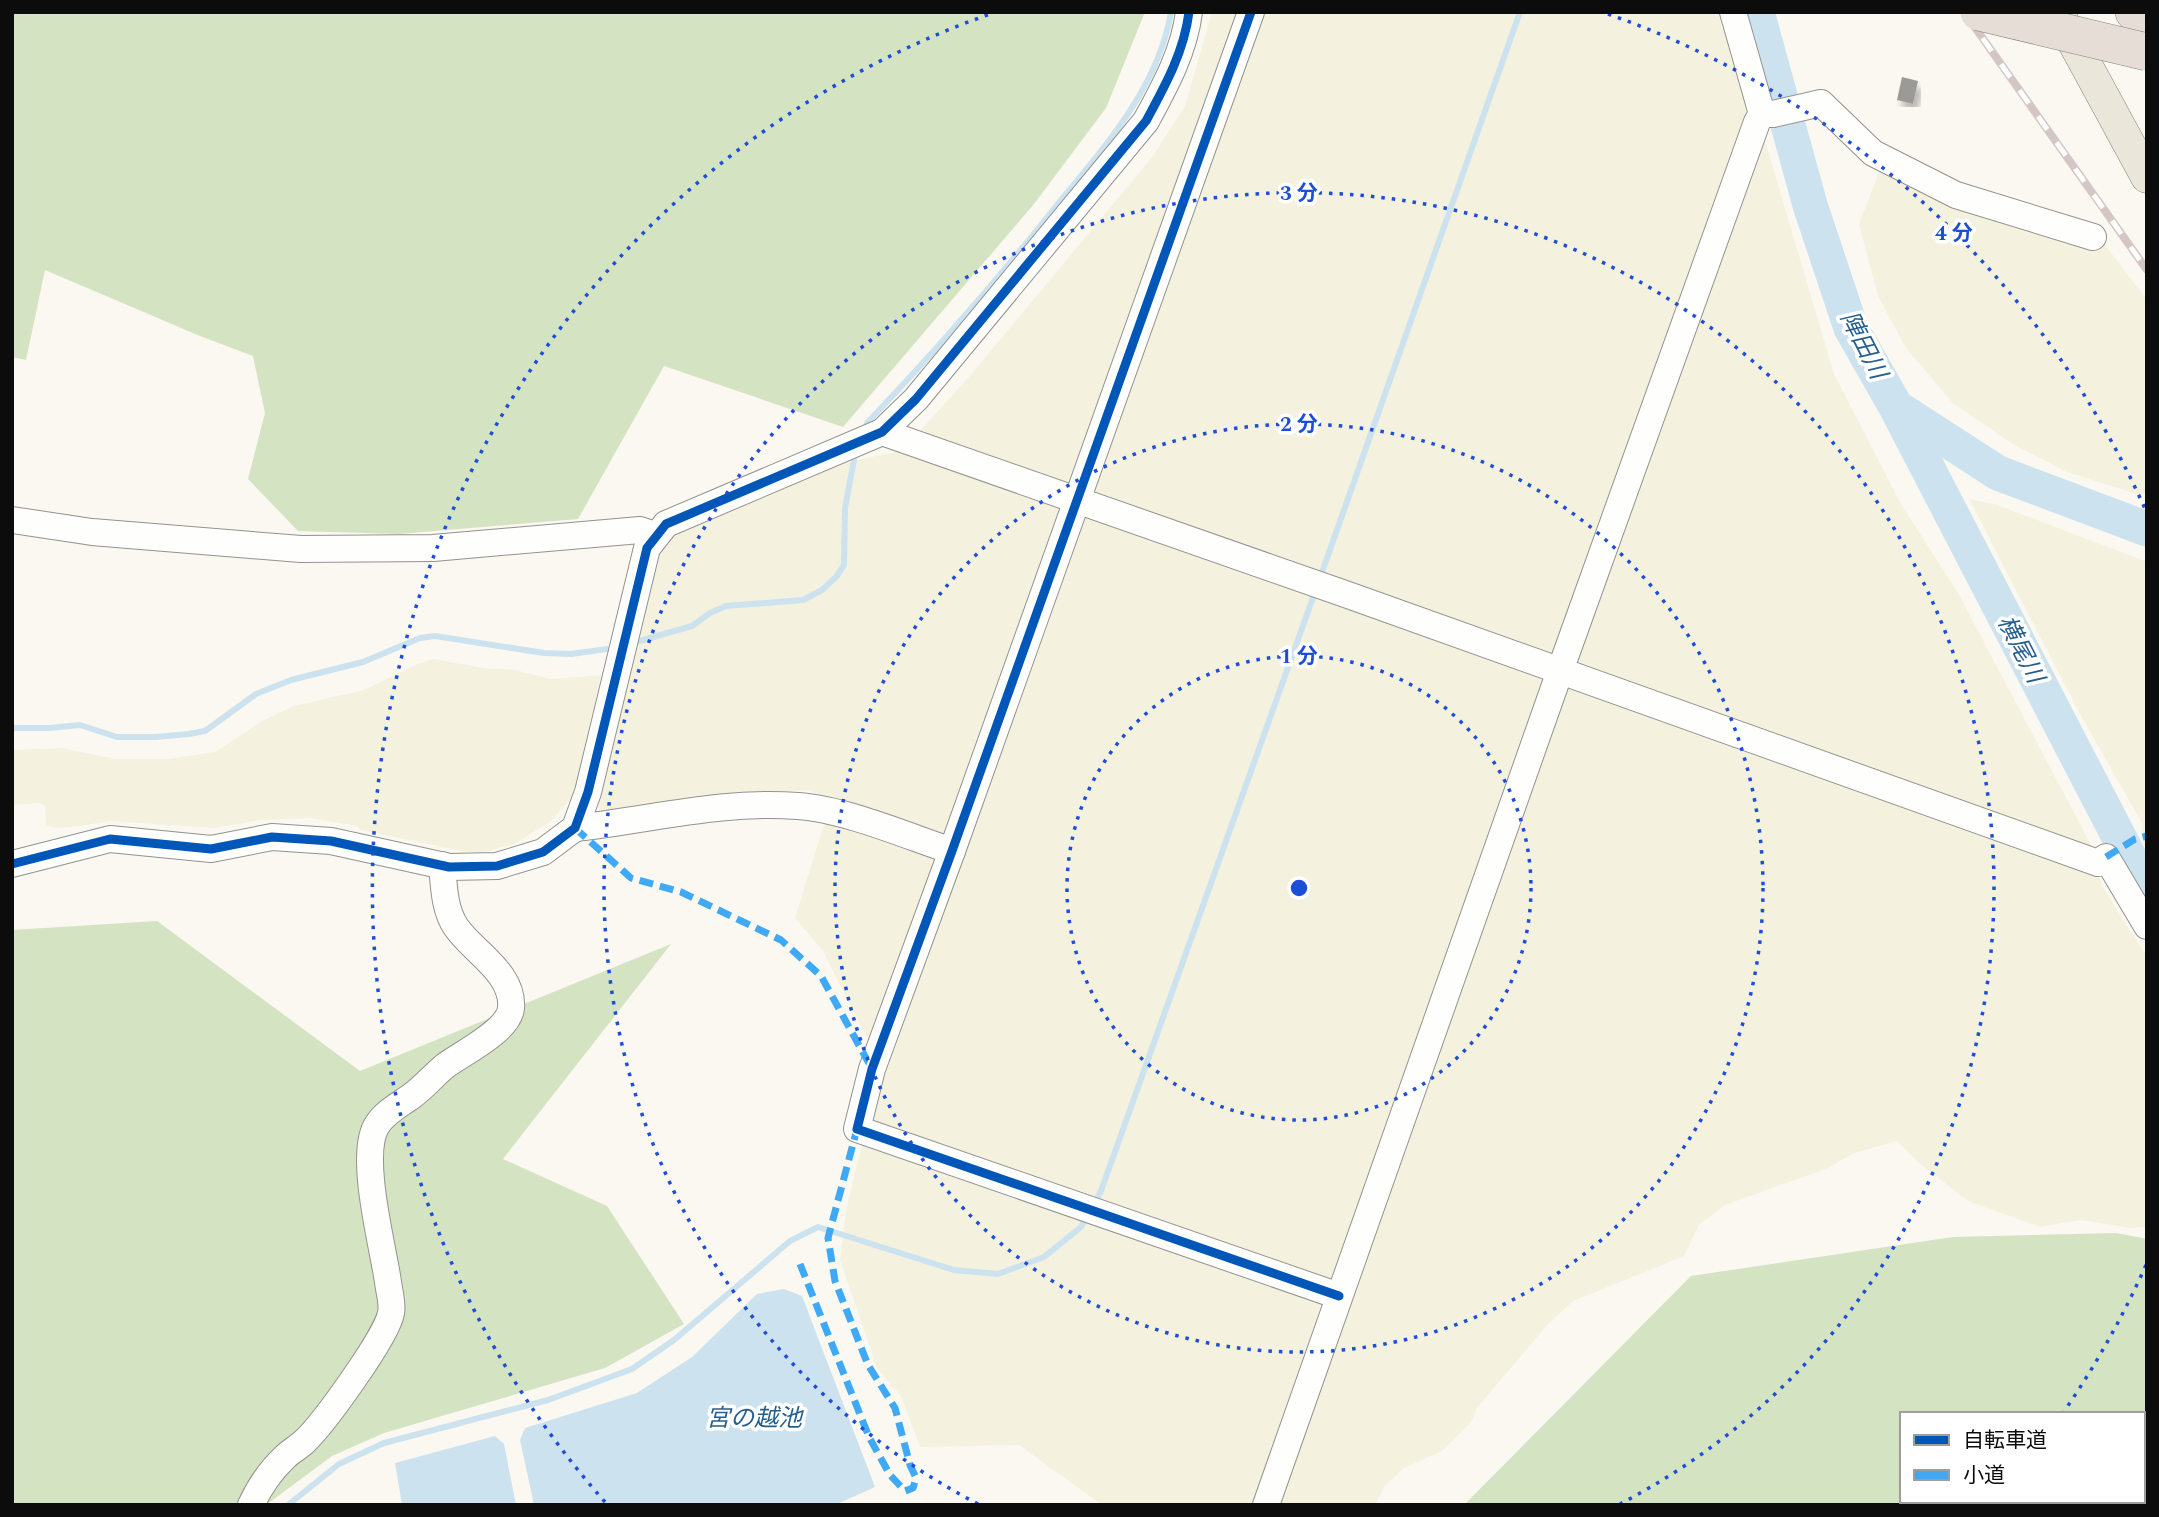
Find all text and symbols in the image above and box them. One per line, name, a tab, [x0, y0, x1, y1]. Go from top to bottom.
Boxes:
text: 3 分	[1280, 178, 1318, 210]
text: 4 分	[1935, 218, 1973, 250]
water label: 陣田川	[1831, 305, 1897, 388]
text: 2 分	[1280, 409, 1318, 441]
water label: 横尾川	[1988, 609, 2054, 692]
text: 1 分	[1280, 641, 1318, 673]
centre of rings	[1287, 876, 1311, 900]
water label: 宮の越池	[706, 1401, 804, 1437]
legend	[1900, 1412, 2145, 1503]
text: 自転車道	[1963, 1425, 2047, 1457]
text: 小道	[1963, 1460, 2005, 1492]

